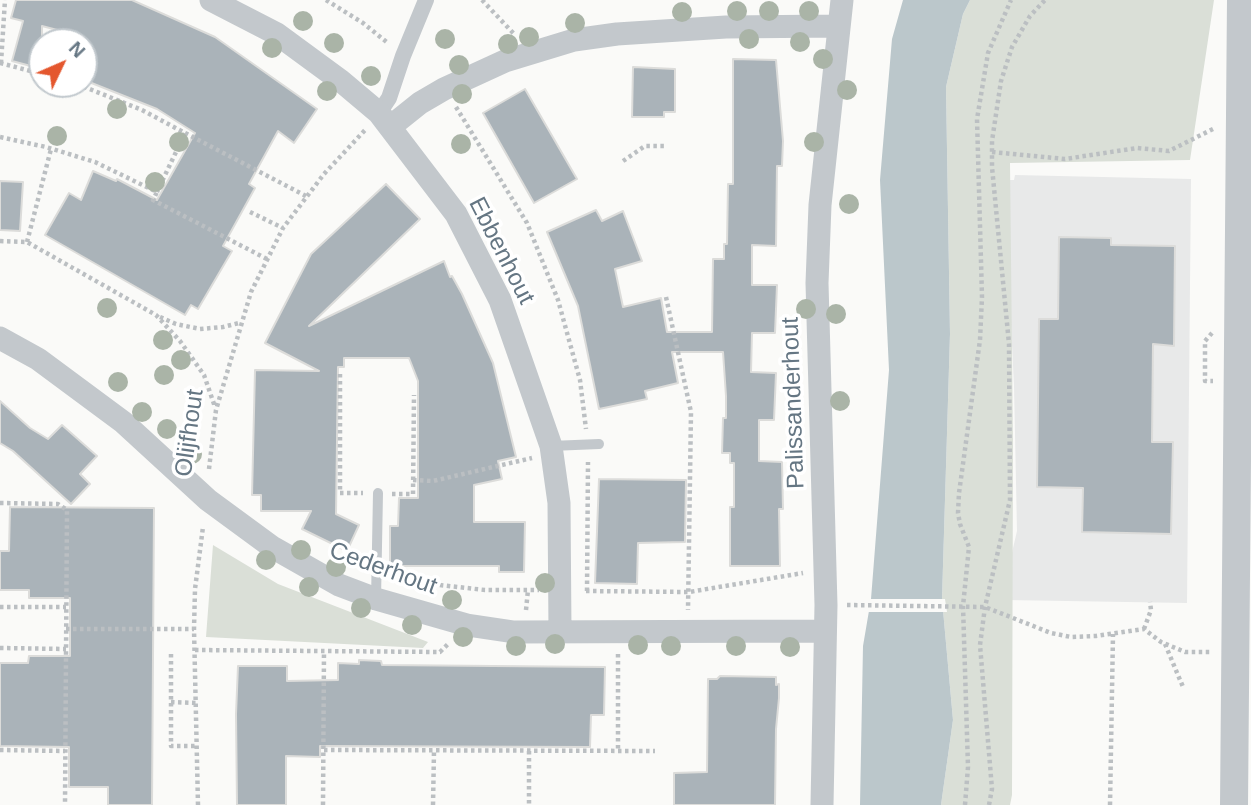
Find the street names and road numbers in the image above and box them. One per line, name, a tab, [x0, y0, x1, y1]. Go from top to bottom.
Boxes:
street label: Ebbenhout	[462, 193, 540, 309]
street label: Palissanderhout	[777, 316, 811, 490]
street label: Olijfhout	[170, 387, 210, 479]
street label: Cederhout	[325, 536, 441, 602]

